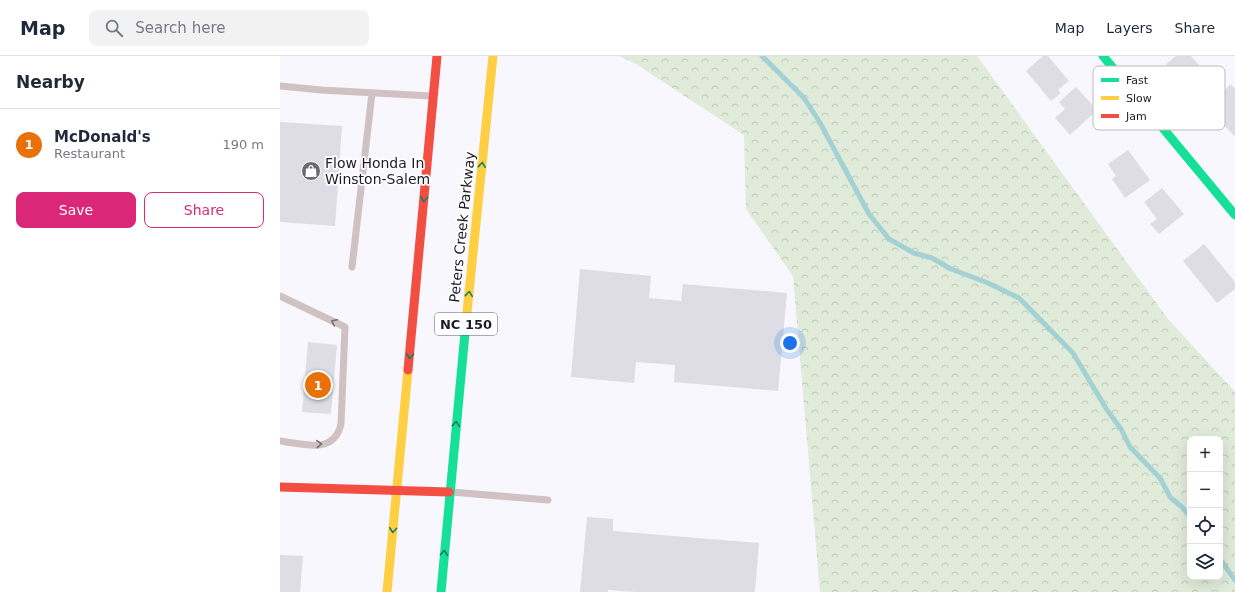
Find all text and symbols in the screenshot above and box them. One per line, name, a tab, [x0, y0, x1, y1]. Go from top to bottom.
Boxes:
search box	[89, 10, 369, 46]
text: Map	[20, 17, 65, 39]
icon: search	[103, 17, 125, 39]
text: Search here	[135, 19, 225, 37]
text: Map	[1055, 20, 1084, 36]
text: Layers	[1106, 20, 1153, 36]
text: Share	[1175, 20, 1215, 36]
legend	[1093, 66, 1225, 130]
text: Nearby	[16, 72, 85, 92]
text: Fast	[1126, 74, 1149, 87]
text: Slow	[1126, 92, 1152, 105]
text: Jam	[1125, 110, 1147, 123]
text: McDonald's	[54, 128, 151, 146]
text: 1	[24, 137, 34, 152]
text: 190 m	[222, 137, 264, 152]
text: Restaurant	[54, 146, 125, 161]
street label: Peters Creek Parkway	[446, 151, 478, 303]
place label: Flow Honda In Winston-Salem	[325, 155, 430, 187]
shop icon: Flow Honda In Winston-Salem	[300, 160, 322, 182]
one-way arrow	[477, 162, 486, 168]
button: Save	[16, 192, 136, 228]
button: Share	[144, 192, 264, 228]
one-way arrow	[420, 196, 429, 202]
one-way arrow	[464, 291, 473, 297]
road number: NC 150	[435, 313, 497, 335]
one-way arrow	[331, 319, 338, 327]
your location	[780, 333, 800, 353]
one-way arrow	[405, 353, 414, 359]
pin: 1	[305, 370, 331, 400]
one-way arrow	[451, 421, 460, 427]
map controls	[1187, 436, 1223, 580]
button: +	[1187, 436, 1223, 472]
one-way arrow	[316, 440, 322, 449]
button: −	[1187, 472, 1223, 508]
button: locate	[1187, 508, 1223, 544]
one-way arrow	[389, 527, 398, 533]
button: layers	[1187, 544, 1223, 580]
one-way arrow	[439, 550, 448, 556]

